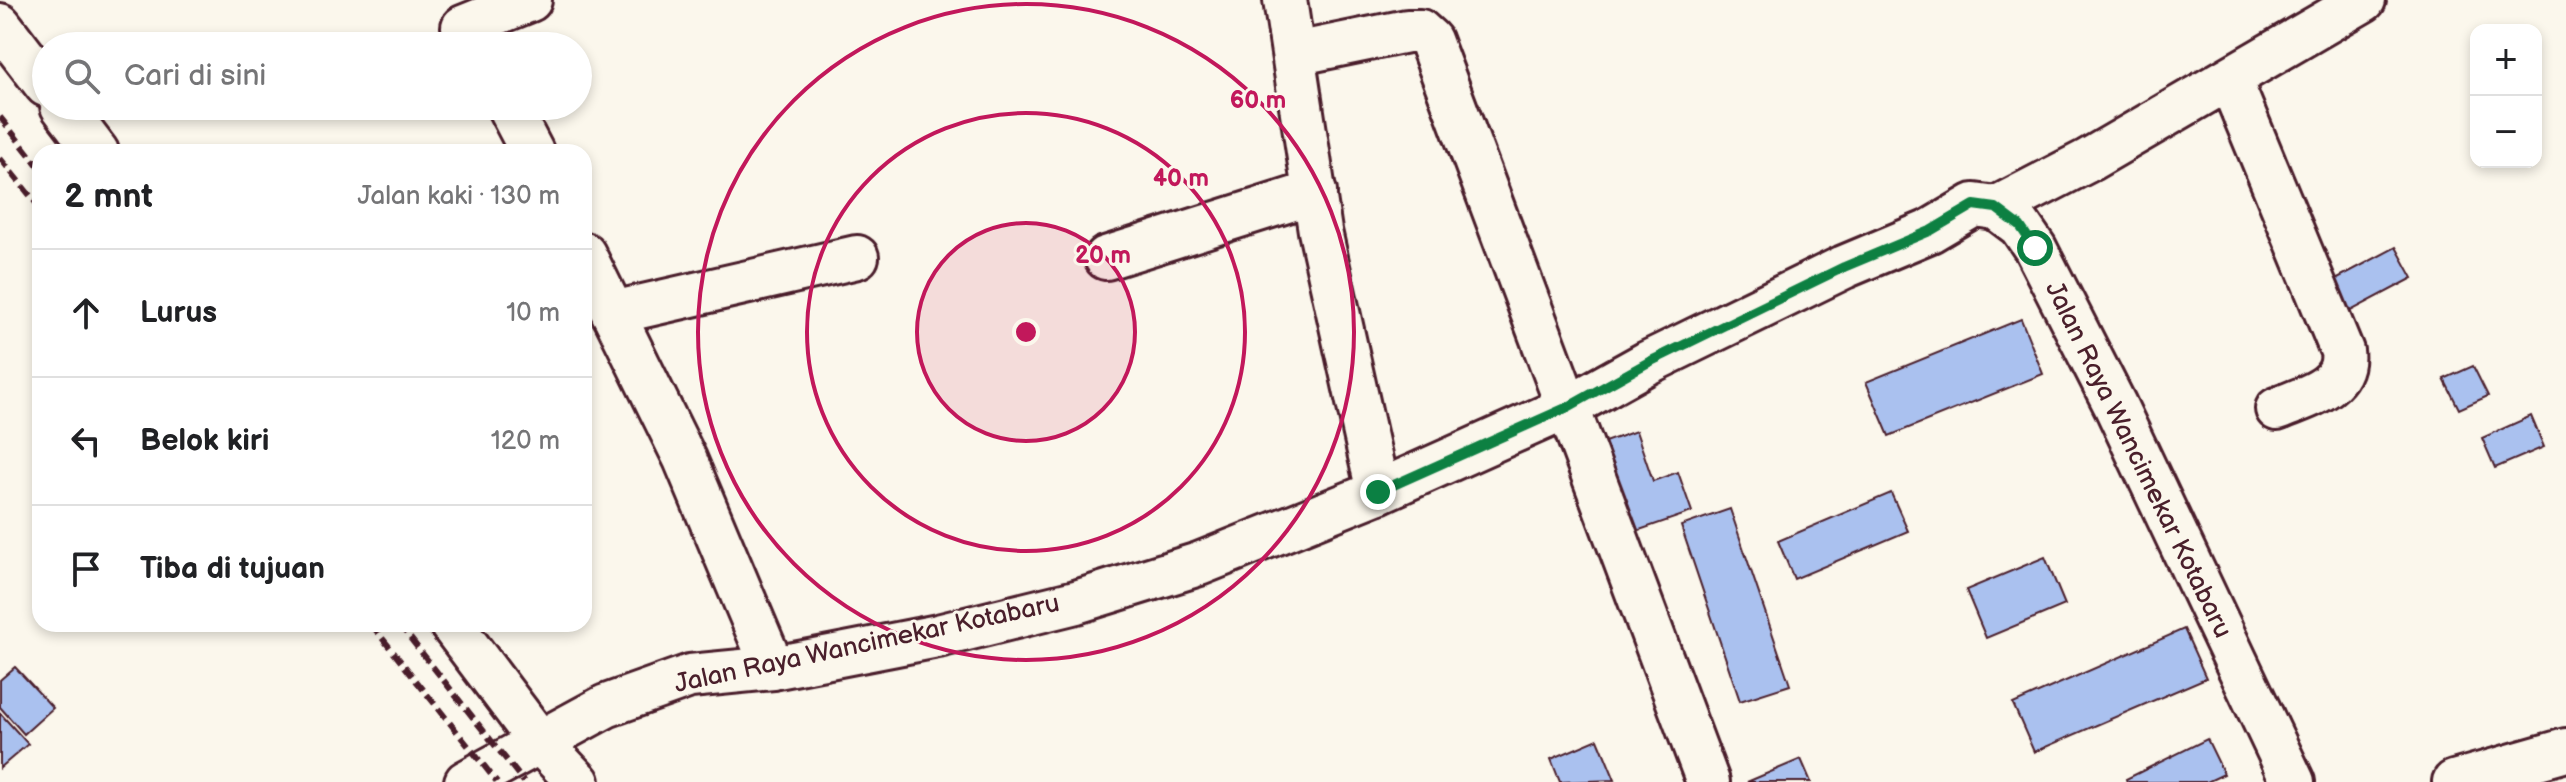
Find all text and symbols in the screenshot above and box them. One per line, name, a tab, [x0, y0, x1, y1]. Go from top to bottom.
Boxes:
map controls	[2470, 24, 2542, 168]
button: +	[2470, 24, 2542, 96]
search box	[32, 32, 592, 120]
icon: search	[60, 54, 104, 98]
text: Cari di sini	[124, 58, 266, 94]
text: 60 m	[1230, 86, 1286, 115]
button: −	[2470, 96, 2542, 168]
text: 40 m	[1153, 164, 1209, 193]
text: 2 mnt	[64, 176, 153, 217]
text: Jalan kaki · 130 m	[358, 181, 560, 212]
route start	[2017, 230, 2053, 266]
text: 20 m	[1075, 241, 1131, 270]
street label: Jalan Raya Wancimekar Kotabaru	[2038, 277, 2238, 643]
icon: ahead	[64, 291, 108, 335]
text: Lurus	[140, 295, 217, 331]
text: 10 m	[506, 298, 560, 329]
centre of rings	[1012, 318, 1040, 346]
icon: left	[64, 419, 108, 463]
text: Belok kiri	[140, 423, 269, 459]
text: 120 m	[491, 426, 560, 457]
route end	[1360, 474, 1396, 510]
icon: arrive	[64, 547, 108, 591]
text: Tiba di tujuan	[140, 551, 325, 587]
street label: Jalan Raya Wancimekar Kotabaru	[672, 588, 1062, 700]

